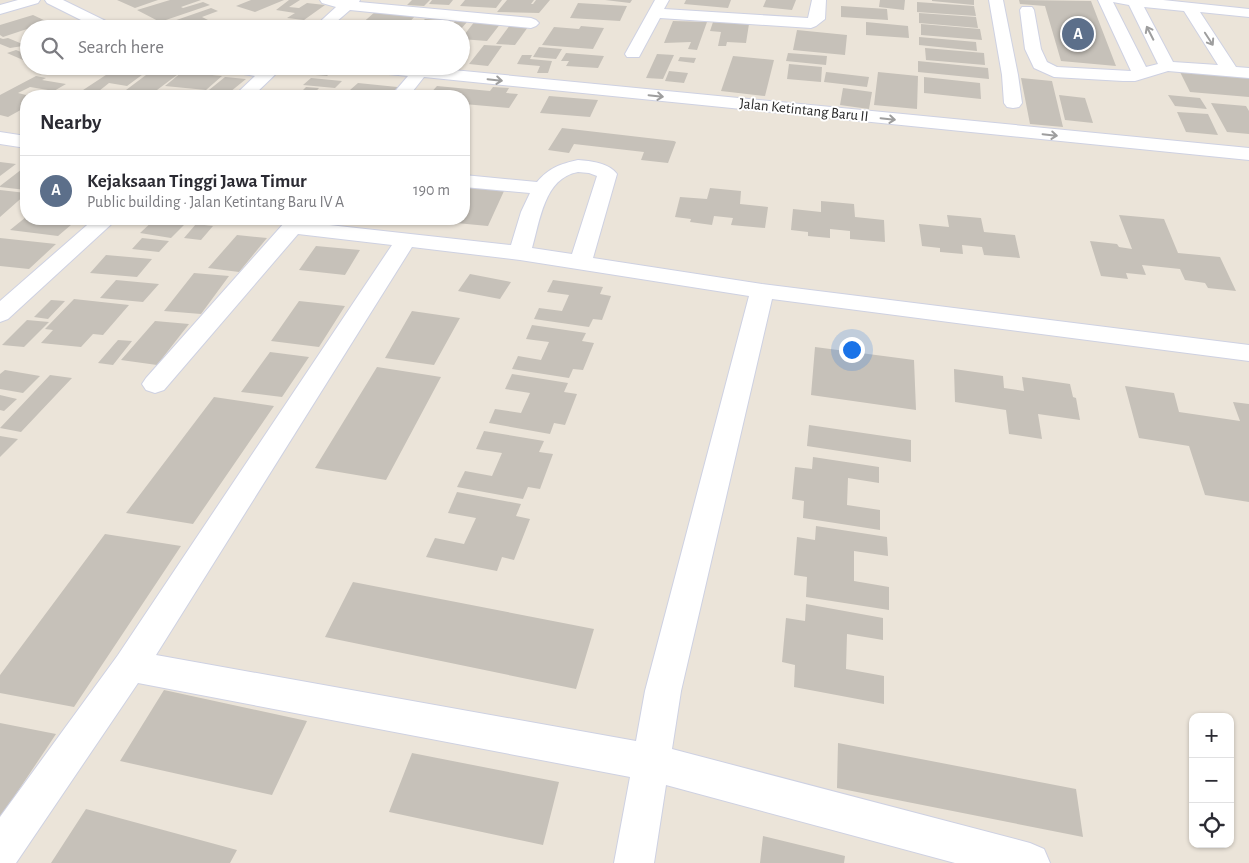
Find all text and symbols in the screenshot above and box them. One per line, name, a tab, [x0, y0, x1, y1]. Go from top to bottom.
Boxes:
pin: A	[1062, 15, 1094, 53]
search box	[20, 20, 470, 75]
one-way arrow	[1145, 26, 1155, 41]
one-way arrow	[1205, 32, 1215, 46]
icon: search	[38, 34, 66, 62]
text: Search here	[78, 38, 164, 57]
one-way arrow	[487, 75, 503, 84]
one-way arrow	[648, 91, 664, 100]
street label: Jalan Ketintang Baru II	[739, 96, 869, 124]
text: Nearby	[40, 112, 101, 133]
one-way arrow	[880, 114, 896, 123]
one-way arrow	[1041, 130, 1057, 140]
text: Kejaksaan Tinggi Jawa Timur	[87, 172, 307, 191]
text: A	[51, 182, 61, 198]
text: 190 m	[413, 182, 450, 198]
text: Public building · Jalan Ketintang Baru IV A	[87, 194, 344, 210]
your location	[839, 337, 865, 363]
map controls	[1189, 713, 1234, 848]
button: +	[1189, 713, 1234, 758]
button: −	[1189, 758, 1234, 803]
button: locate	[1189, 803, 1234, 848]

